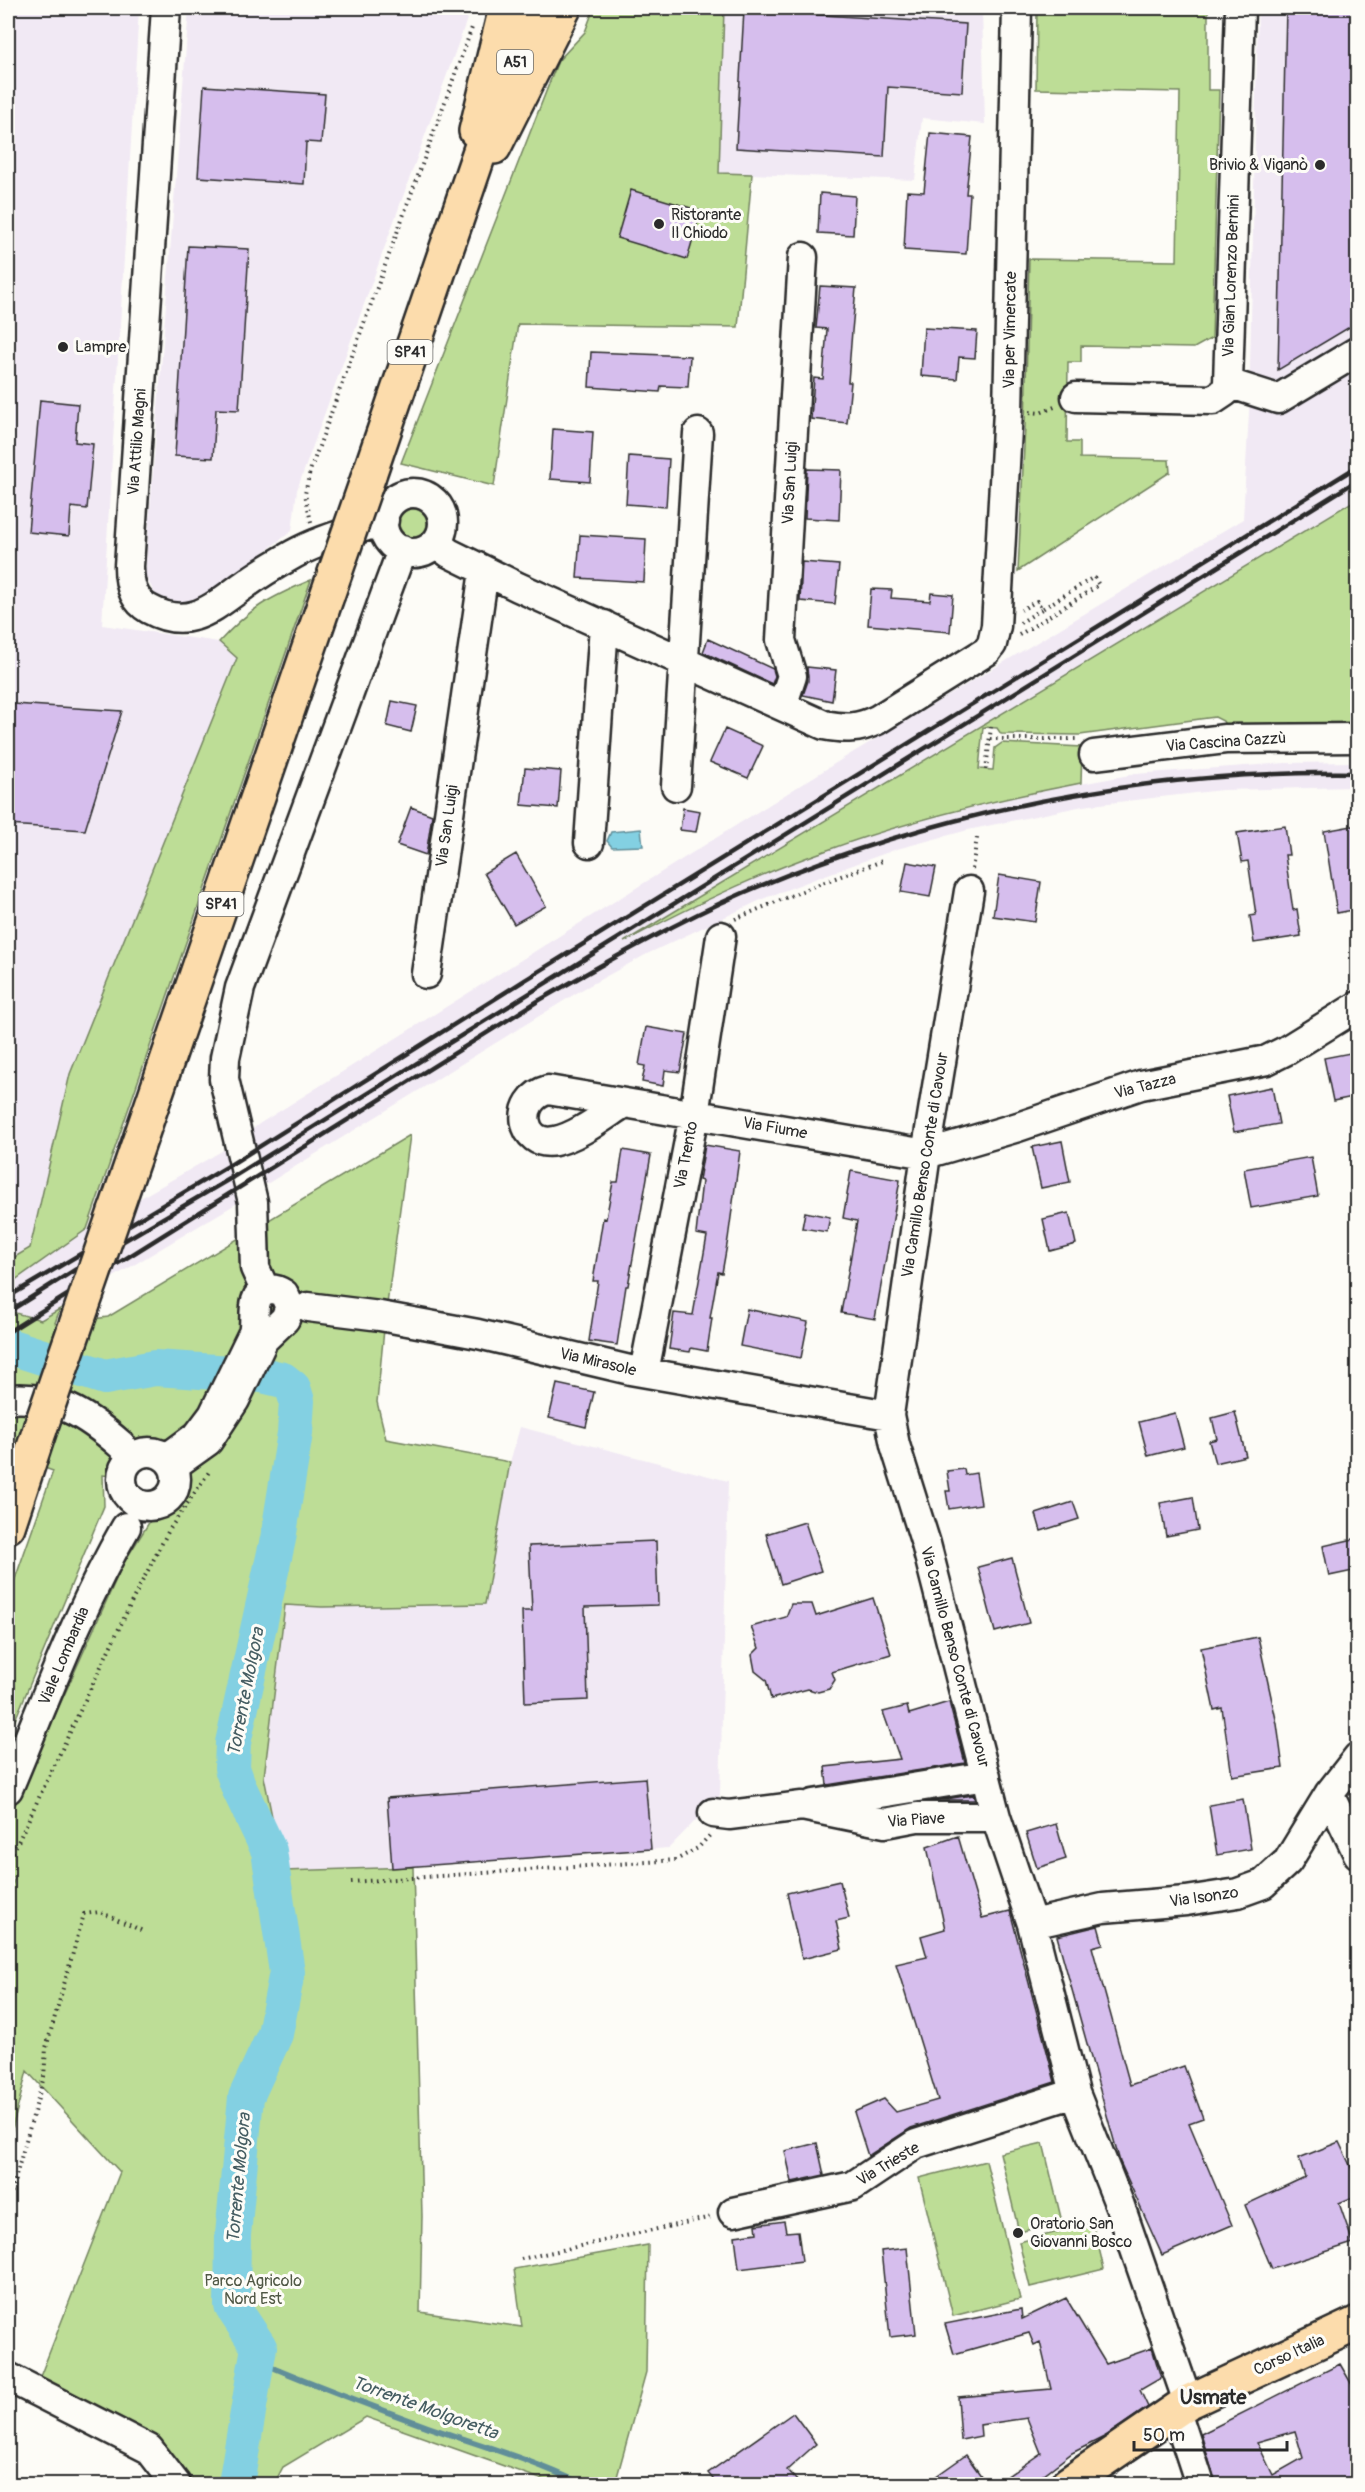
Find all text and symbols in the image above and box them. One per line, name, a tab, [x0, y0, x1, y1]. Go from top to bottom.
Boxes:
road number: A51	[497, 50, 533, 74]
place label: Brivio & Viganò	[1209, 155, 1308, 175]
marker: Brivio & Viganò	[1313, 158, 1327, 172]
street label: Via Gian Lorenzo Bernini	[1218, 194, 1244, 358]
place label: Ristorante Il Chiodo	[671, 205, 741, 243]
marker: Ristorante Il Chiodo	[652, 217, 666, 231]
street label: Via per Vimercate	[999, 271, 1021, 389]
place label: Lampre	[75, 337, 127, 357]
marker: Lampre	[56, 340, 70, 354]
road number: SP41	[388, 340, 432, 364]
street label: Via Attilio Magni	[123, 388, 151, 496]
street label: Via San Luigi	[778, 441, 802, 525]
street label: Via Cascina Cazzù	[1165, 728, 1287, 756]
street label: Via San Luigi	[431, 783, 463, 868]
road number: SP41	[198, 892, 244, 916]
street label: Via Camillo Benso Conte di Cavour	[897, 1051, 953, 1279]
street label: Via Tazza	[1112, 1069, 1178, 1103]
street label: Via Fiume	[741, 1112, 809, 1144]
street label: Via Trento	[670, 1119, 702, 1191]
street label: Via Mirasole	[558, 1343, 639, 1381]
street label: Via Camillo Benso Conte di Cavour	[916, 1544, 994, 1770]
street label: Viale Lombardia	[34, 1604, 94, 1708]
water label: Torrente Molgora	[222, 1624, 270, 1758]
street label: Via Piave	[887, 1808, 946, 1832]
street label: Via Isonzo	[1168, 1882, 1240, 1912]
water label: Torrente Molgora	[222, 2110, 256, 2244]
street label: Via Trieste	[853, 2137, 923, 2191]
place label: Oratorio San Giovanni Bosco	[1030, 2214, 1133, 2252]
marker: Oratorio San Giovanni Bosco	[1011, 2226, 1025, 2240]
park label: Parco Agricolo Nord Est	[204, 2271, 302, 2309]
street label: Corso Italia	[1250, 2330, 1328, 2380]
water label: Torrente Molgoretta	[349, 2371, 503, 2446]
district label: Usmate	[1180, 2385, 1247, 2410]
scale bar	[1134, 2414, 1287, 2452]
text: 50 m	[1143, 2424, 1185, 2447]

